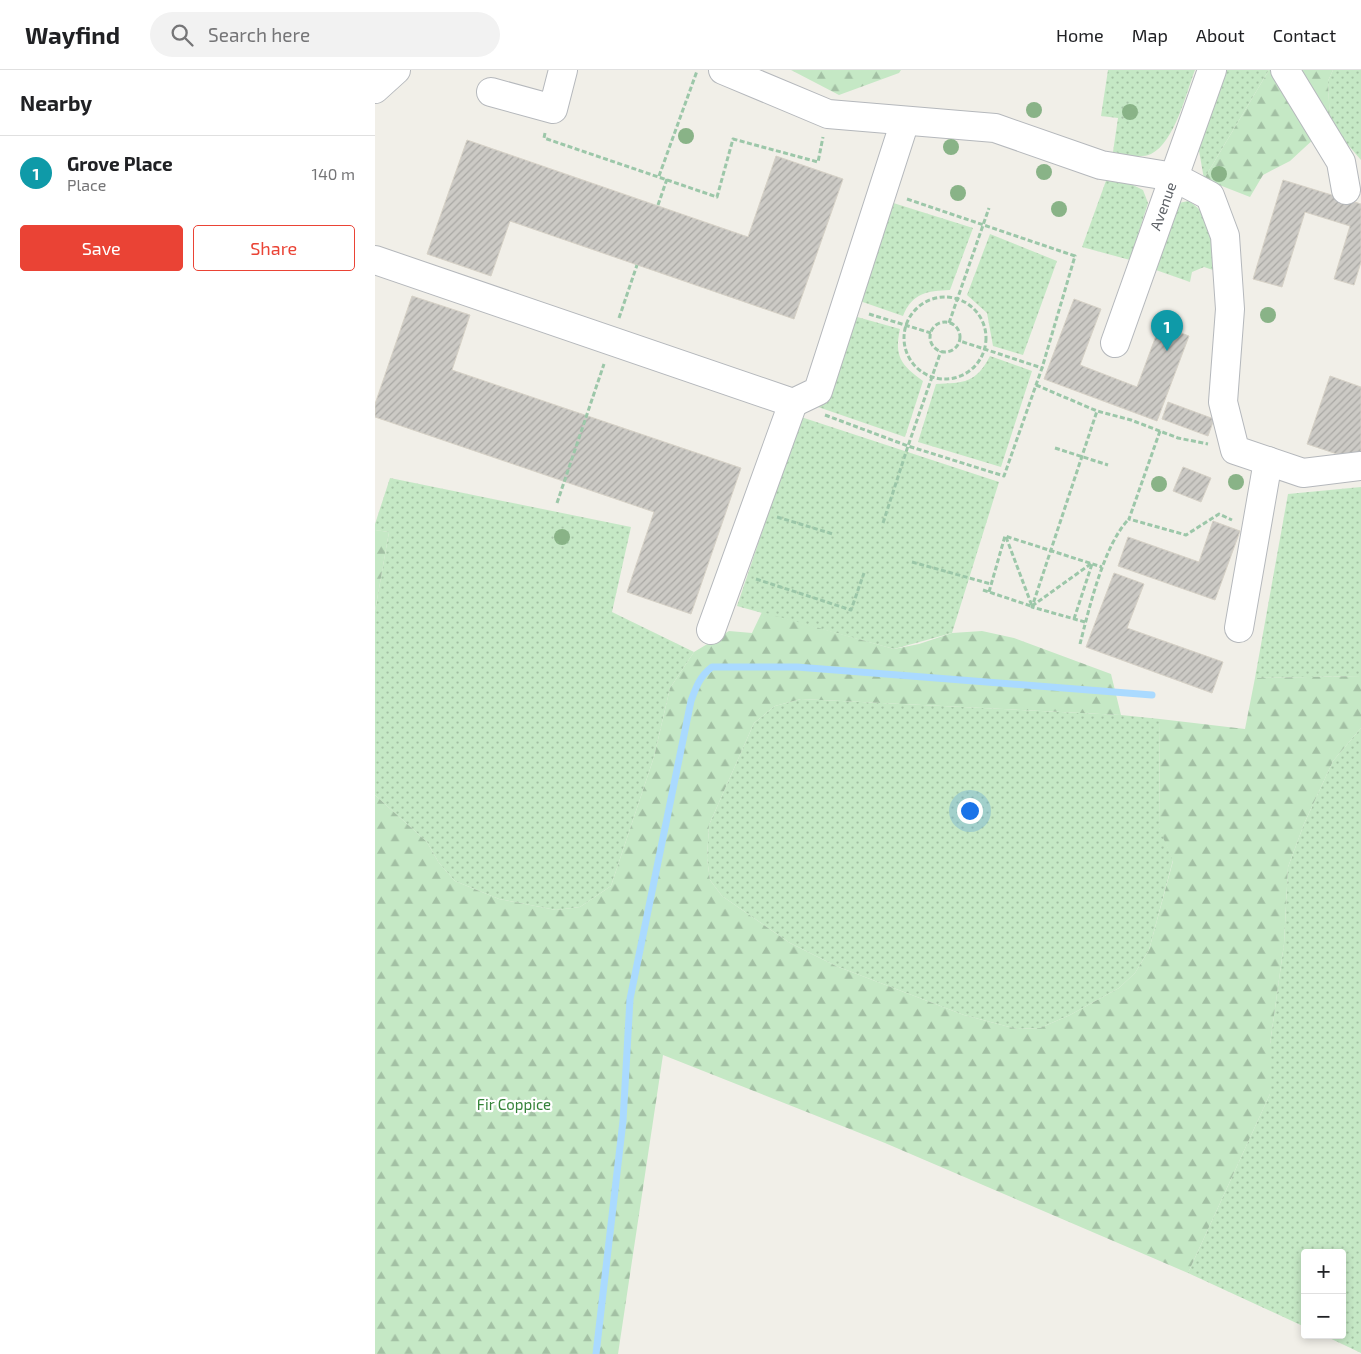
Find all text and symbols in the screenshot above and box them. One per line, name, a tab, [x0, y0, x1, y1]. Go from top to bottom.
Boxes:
search box	[150, 12, 500, 57]
text: Wayfind	[25, 20, 120, 49]
icon: search	[168, 21, 196, 49]
text: Search here	[208, 23, 310, 46]
text: Home	[1056, 24, 1104, 46]
text: Map	[1132, 24, 1168, 46]
text: About	[1196, 24, 1245, 46]
text: Contact	[1273, 24, 1336, 46]
text: Nearby	[20, 90, 92, 115]
text: Grove Place	[67, 152, 173, 175]
text: 1	[33, 164, 39, 183]
text: 140 m	[312, 164, 355, 183]
text: Place	[67, 175, 106, 194]
street label: Avenue	[1146, 179, 1180, 233]
button: Save	[20, 225, 183, 271]
button: Share	[193, 225, 355, 271]
pin: 1	[1151, 310, 1183, 351]
your location	[957, 798, 983, 824]
park label: Fir Coppice	[477, 1095, 551, 1113]
map controls	[1301, 1249, 1346, 1339]
button: +	[1301, 1249, 1346, 1294]
button: −	[1301, 1294, 1346, 1339]

